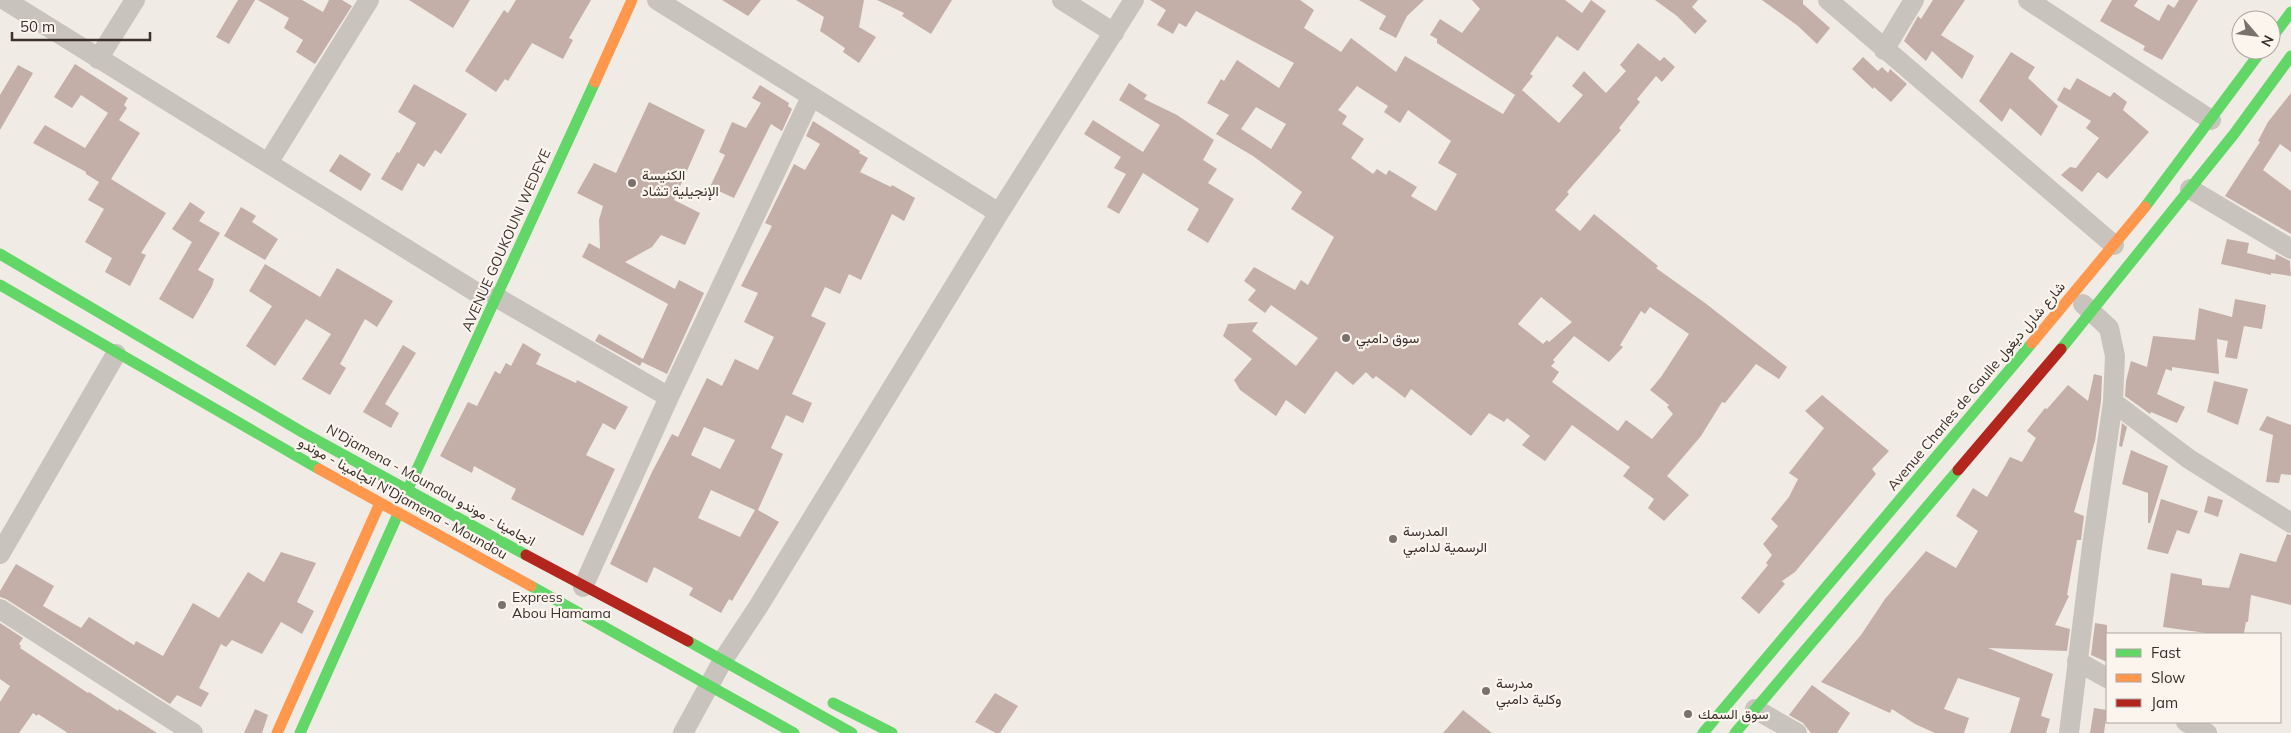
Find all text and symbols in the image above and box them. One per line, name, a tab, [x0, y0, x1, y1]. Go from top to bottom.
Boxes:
scale bar	[12, 10, 150, 42]
north arrow	[2231, 10, 2281, 60]
text: 50 m	[20, 17, 55, 36]
text: N	[2257, 32, 2278, 50]
street label: AVENUE GOUKOUNI WEDEYE	[458, 146, 554, 334]
place label: الكنيسة الإنجيلية تشاد	[642, 166, 719, 201]
marker: الكنيسة الإنجيلية تشاد	[626, 177, 638, 189]
street label: Avenue Charles de Gaulle شارع شارل ديغول	[1883, 278, 2070, 495]
place label: سوق دامبي	[1356, 329, 1419, 350]
marker: سوق دامبي	[1340, 332, 1352, 344]
street label: N'Djamena - Moundou انجامينا - موندو	[323, 420, 539, 550]
street label: انجامينا - موندو N'Djamena - Moundou	[295, 433, 511, 563]
place label: المدرسة الرسمية لدامبي	[1403, 522, 1487, 559]
marker: المدرسة الرسمية لدامبي	[1387, 533, 1399, 545]
place label: Express Abou Hamama	[512, 588, 611, 622]
marker: Express Abou Hamama	[496, 599, 508, 611]
legend	[2106, 633, 2281, 723]
text: Fast	[2151, 643, 2181, 662]
text: Slow	[2151, 668, 2185, 687]
place label: مدرسة وكلية دامبي	[1496, 674, 1562, 711]
marker: مدرسة وكلية دامبي	[1480, 685, 1492, 697]
text: Jam	[2151, 693, 2178, 712]
place label: سوق السمك	[1698, 705, 1768, 723]
marker: سوق السمك	[1682, 708, 1694, 720]

